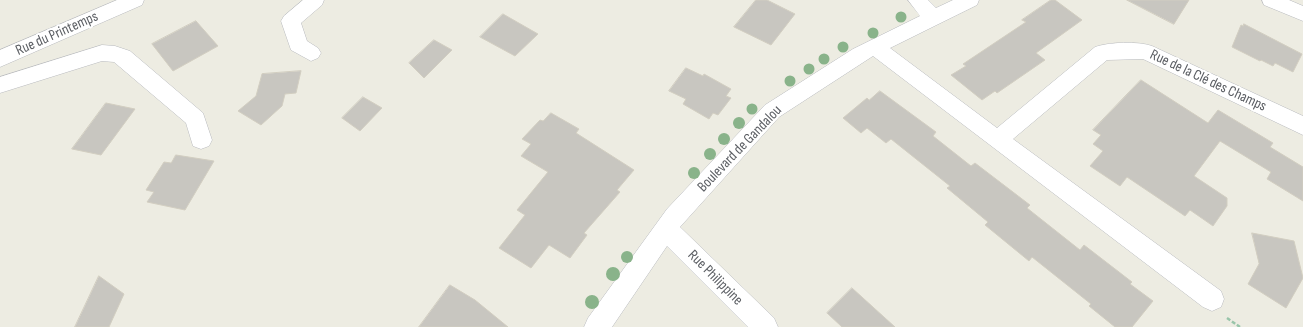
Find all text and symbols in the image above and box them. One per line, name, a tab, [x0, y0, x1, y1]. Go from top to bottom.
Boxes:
street label: Rue du Printemps	[13, 8, 101, 60]
street label: Rue de la Clé des Champs	[1147, 46, 1269, 116]
street label: Boulevard de Gandalou	[694, 102, 786, 196]
street label: Rue Philippine	[684, 247, 746, 309]

